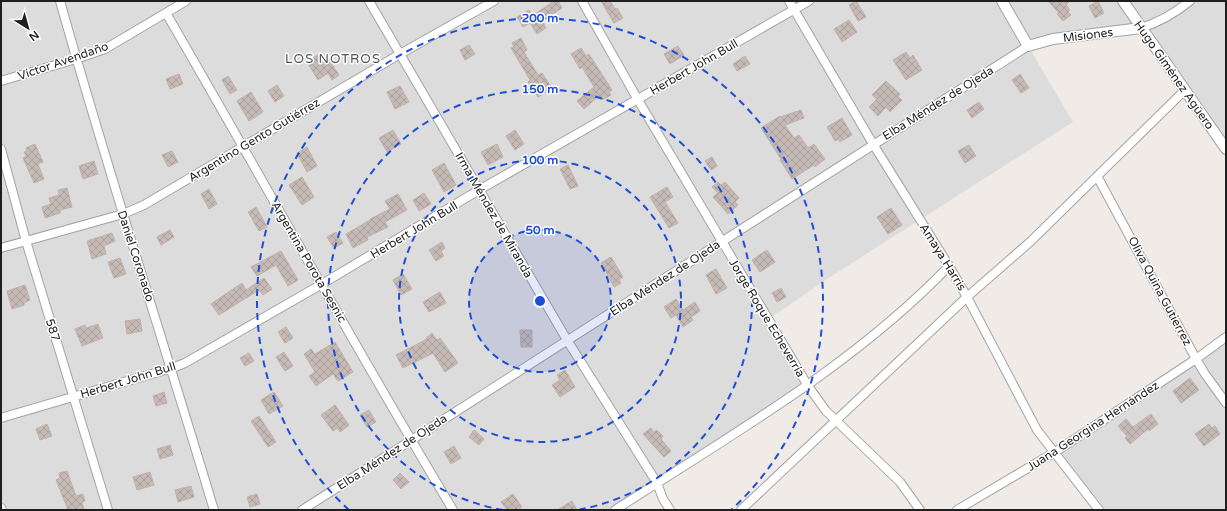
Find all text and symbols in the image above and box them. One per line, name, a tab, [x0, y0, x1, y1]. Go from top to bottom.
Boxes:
north arrow	[8, 8, 48, 48]
text: 200 m	[522, 11, 558, 25]
street label: Hugo Giménez Agüero	[1131, 18, 1217, 132]
street label: Misiones	[1062, 25, 1114, 45]
text: N	[26, 28, 41, 43]
street label: Herbert John Bull	[648, 36, 740, 98]
street label: Víctor Avendaño	[16, 39, 110, 83]
district label: LOS NOTROS	[285, 51, 381, 67]
street label: Elba Méndez de Ojeda	[880, 63, 996, 143]
text: 150 m	[522, 82, 558, 96]
street label: Argentino Gento Gutiérrez	[186, 95, 322, 185]
street label: Irma Méndez de Miranda	[452, 150, 536, 280]
text: 100 m	[522, 153, 558, 167]
street label: Herbert John Bull	[368, 198, 460, 262]
street label: Argentina Porota Sesnic	[269, 199, 349, 325]
street label: Daniel Coronado	[115, 209, 157, 303]
street label: Amaya Harris	[917, 221, 969, 293]
text: 50 m	[525, 223, 555, 237]
street label: Oliva Quina Gutierrez	[1125, 234, 1195, 348]
street label: Elba Méndez de Ojeda	[607, 237, 723, 319]
street label: Jorge Roque Echeverría	[726, 256, 808, 380]
centre of rings	[533, 294, 547, 308]
street label: 587	[43, 317, 63, 343]
street label: Herbert John Bull	[79, 359, 177, 401]
street label: Juana Georgina Hernández	[1025, 378, 1161, 474]
street label: Elba Méndez de Ojeda	[334, 411, 450, 493]

